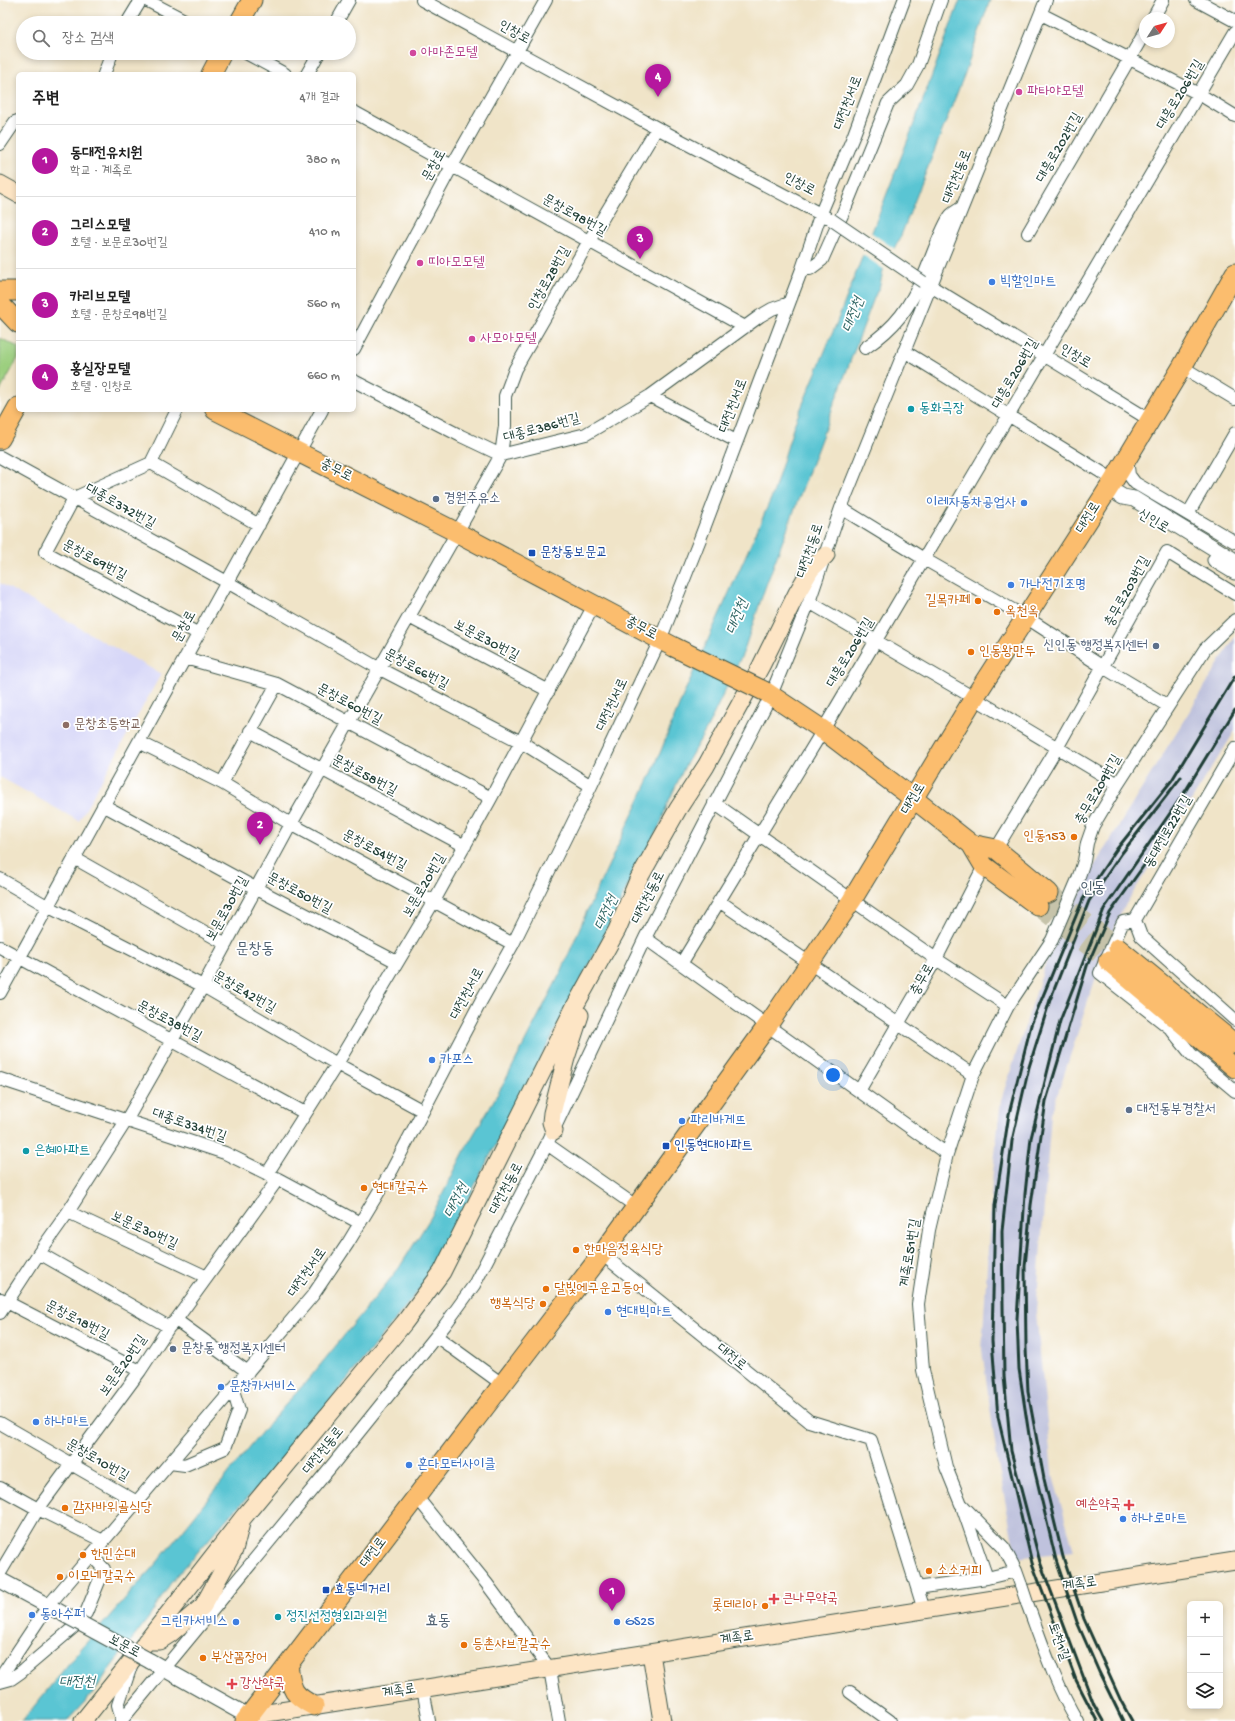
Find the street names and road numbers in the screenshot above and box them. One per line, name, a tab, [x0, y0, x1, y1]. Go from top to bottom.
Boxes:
street label: 인창로	[495, 17, 533, 49]
street label: 대흥로206번길	[1154, 56, 1209, 133]
street label: 대전천서로	[831, 74, 867, 132]
street label: 대흥로202번길	[1033, 109, 1087, 186]
street label: 문창로	[419, 147, 451, 185]
street label: 대전천동로	[940, 148, 976, 206]
street label: 인창로	[780, 170, 818, 200]
street label: 문창로98번길	[539, 191, 610, 241]
street label: 인창로28번길	[525, 243, 575, 314]
street label: 대흥로206번길	[989, 335, 1043, 412]
street label: 인창로	[1056, 341, 1094, 373]
street label: 대전천서로	[716, 377, 752, 435]
street label: 대종로386번길	[502, 410, 583, 447]
street label: 충무로	[317, 456, 355, 486]
street label: 대종로372번길	[82, 481, 159, 534]
street label: 대전로	[1073, 499, 1105, 537]
street label: 신인로	[1134, 506, 1172, 538]
street label: 대전천동로	[794, 522, 828, 580]
street label: 문창로69번길	[59, 537, 130, 585]
street label: 충무로203번길	[1102, 553, 1155, 630]
street label: 문창로	[169, 608, 201, 646]
street label: 충무로	[622, 614, 660, 644]
street label: 대흥로206번길	[824, 614, 879, 691]
street label: 보문로30번길	[450, 617, 522, 666]
street label: 문창로66번길	[381, 646, 452, 694]
street label: 대전천서로	[593, 676, 633, 734]
street label: 문창로60번길	[313, 681, 385, 730]
street label: 충무로209번길	[1072, 751, 1126, 828]
street label: 문창로58번길	[328, 752, 400, 801]
street label: 대전로	[898, 780, 930, 818]
street label: 동대전로22번길	[1141, 792, 1197, 871]
street label: 문창로54번길	[339, 827, 410, 875]
street label: 보문로20번길	[400, 850, 451, 921]
street label: 대전천동로	[629, 869, 669, 927]
street label: 문창로50번길	[263, 870, 335, 919]
street label: 보문로30번길	[203, 873, 253, 944]
street label: 충무로	[907, 961, 939, 999]
street label: 대전천서로	[447, 965, 489, 1023]
street label: 문창로42번길	[210, 968, 279, 1018]
street label: 문창로38번길	[134, 998, 205, 1047]
street label: 대종로334번길	[150, 1105, 229, 1147]
street label: 대전천동로	[486, 1160, 528, 1218]
street label: 보문로30번길	[108, 1208, 181, 1254]
street label: 계족로51번길	[897, 1217, 925, 1289]
street label: 대전천서로	[285, 1245, 331, 1301]
street label: 문창로18번길	[42, 1298, 113, 1345]
street label: 보문로20번길	[97, 1331, 152, 1400]
street label: 대전로	[713, 1341, 749, 1375]
street label: 대전천동로	[300, 1424, 348, 1478]
street label: 문창로10번길	[62, 1436, 132, 1486]
street label: 대전로	[357, 1534, 391, 1572]
street label: 계족로	[1062, 1574, 1098, 1596]
street label: 토천1길	[1043, 1621, 1073, 1664]
street label: 계족로	[719, 1628, 755, 1650]
street label: 보문로	[105, 1632, 143, 1662]
street label: 계족로	[381, 1681, 417, 1703]

